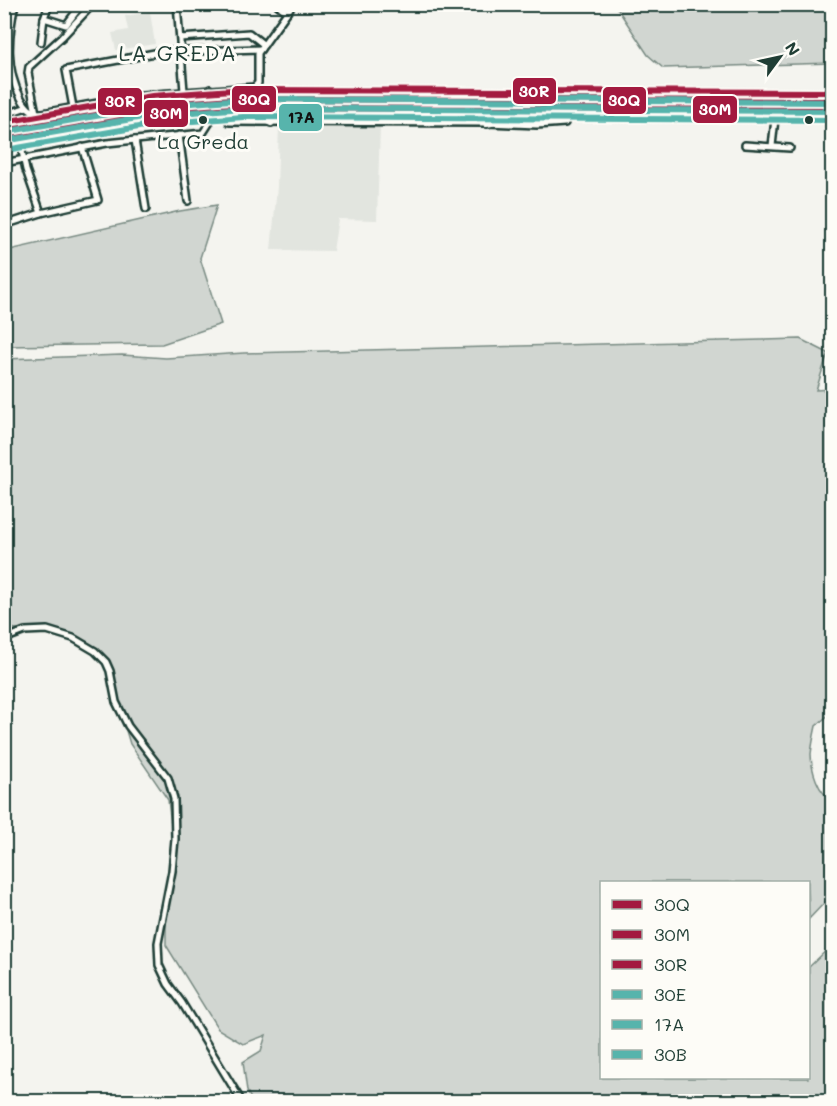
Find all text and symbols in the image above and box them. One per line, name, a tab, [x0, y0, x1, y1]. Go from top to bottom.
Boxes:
north arrow	[750, 27, 810, 87]
district label: LA GREDA	[118, 38, 238, 67]
text: N	[781, 38, 805, 59]
line badge: 30R	[512, 77, 557, 105]
text: 30R	[519, 80, 549, 101]
line badge: 30Q	[231, 85, 277, 113]
line badge: 30Q	[602, 86, 647, 115]
line badge: 30R	[97, 87, 143, 116]
text: 30Q	[238, 88, 271, 109]
text: 30Q	[608, 89, 641, 110]
text: 30R	[105, 90, 135, 111]
line badge: 30M	[692, 95, 738, 124]
text: 30M	[699, 98, 731, 119]
line badge: 30M	[143, 99, 189, 128]
text: 30M	[150, 102, 182, 123]
line badge: 17A	[278, 103, 323, 132]
text: 17A	[287, 106, 315, 127]
marker: La Greda	[197, 114, 209, 126]
unlabelled marker	[803, 114, 815, 126]
place label: La Greda	[157, 128, 249, 154]
legend	[600, 881, 810, 1079]
text: 30Q	[654, 892, 690, 916]
text: 30M	[654, 922, 690, 946]
text: 30R	[654, 952, 687, 976]
text: 30E	[654, 982, 686, 1006]
text: 17A	[654, 1012, 685, 1036]
text: 30B	[654, 1042, 687, 1066]

